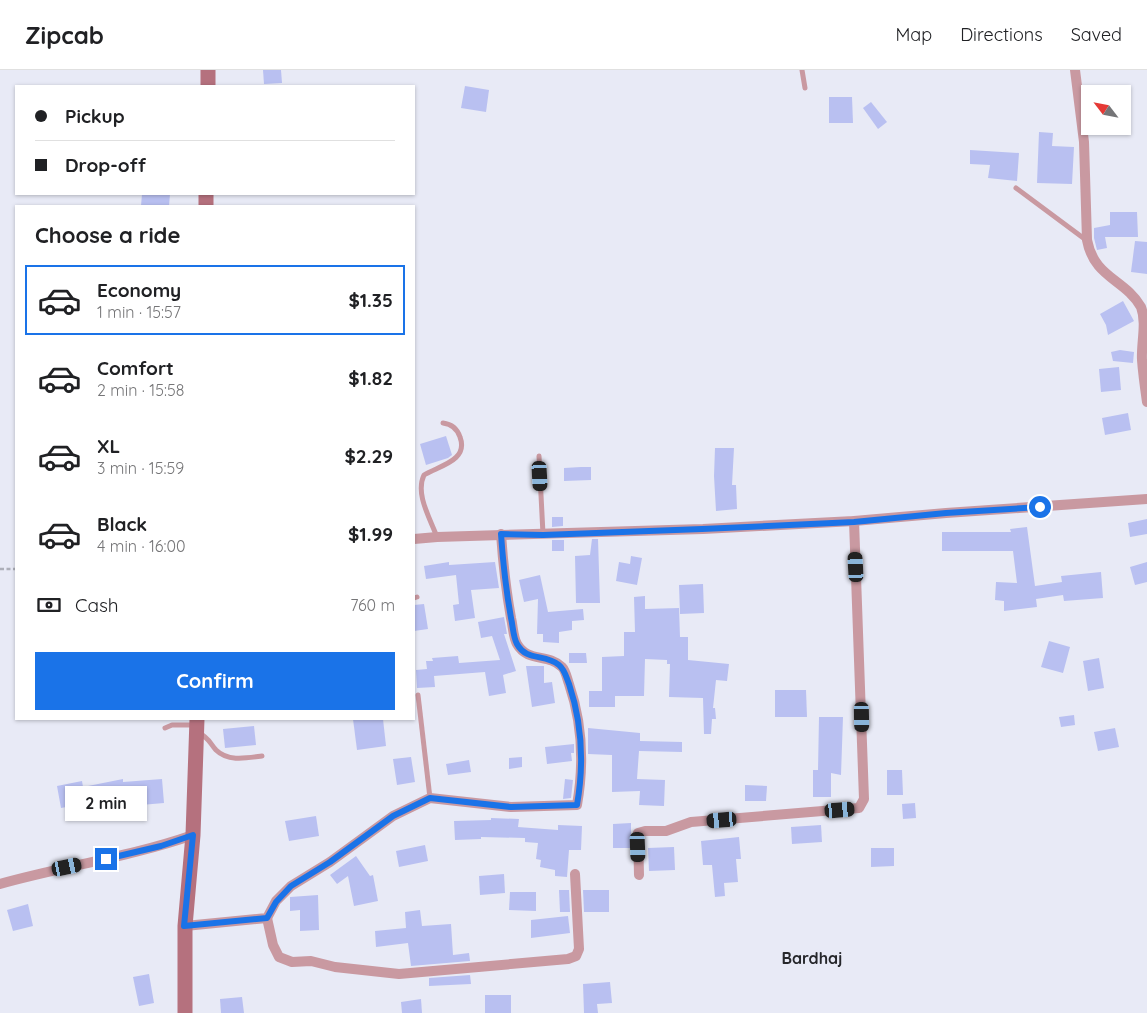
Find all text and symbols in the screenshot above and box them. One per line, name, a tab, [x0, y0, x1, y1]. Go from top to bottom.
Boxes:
text: Zipcab	[25, 20, 104, 50]
text: Map	[895, 23, 932, 46]
text: Directions	[960, 23, 1043, 46]
text: Saved	[1071, 23, 1122, 46]
north arrow	[1081, 85, 1131, 135]
map controls	[1081, 85, 1131, 135]
text: Pickup	[65, 104, 125, 128]
text: Drop-off	[65, 153, 146, 177]
text: Choose a ride	[35, 221, 180, 249]
icon: car	[37, 278, 82, 323]
text: Economy	[97, 278, 181, 302]
text: $1.35	[348, 288, 393, 312]
text: 1 min · 15:57	[97, 302, 181, 322]
icon: car	[37, 356, 82, 401]
text: Comfort	[97, 356, 174, 380]
text: $1.82	[348, 366, 393, 390]
text: 2 min · 15:58	[97, 380, 184, 400]
icon: car	[37, 434, 82, 479]
text: XL	[97, 434, 120, 458]
text: $2.29	[345, 444, 393, 468]
text: 3 min · 15:59	[97, 458, 184, 478]
car	[531, 461, 548, 491]
route start	[1029, 496, 1051, 518]
icon: car	[37, 512, 82, 557]
text: Black	[97, 512, 147, 536]
text: $1.99	[348, 522, 393, 546]
text: 4 min · 16:00	[97, 536, 185, 556]
car	[847, 552, 864, 582]
icon: cash	[35, 591, 63, 619]
text: Cash	[75, 593, 119, 617]
text: 760 m	[350, 595, 395, 615]
button: Confirm	[35, 652, 395, 710]
car	[854, 702, 869, 732]
callout: 2 min	[65, 786, 147, 822]
text: 2 min	[85, 793, 127, 813]
car	[824, 801, 855, 819]
car	[706, 811, 737, 829]
car	[629, 832, 646, 862]
route end	[95, 848, 117, 870]
car	[50, 857, 83, 877]
district label: Bardhaj	[782, 948, 843, 968]

